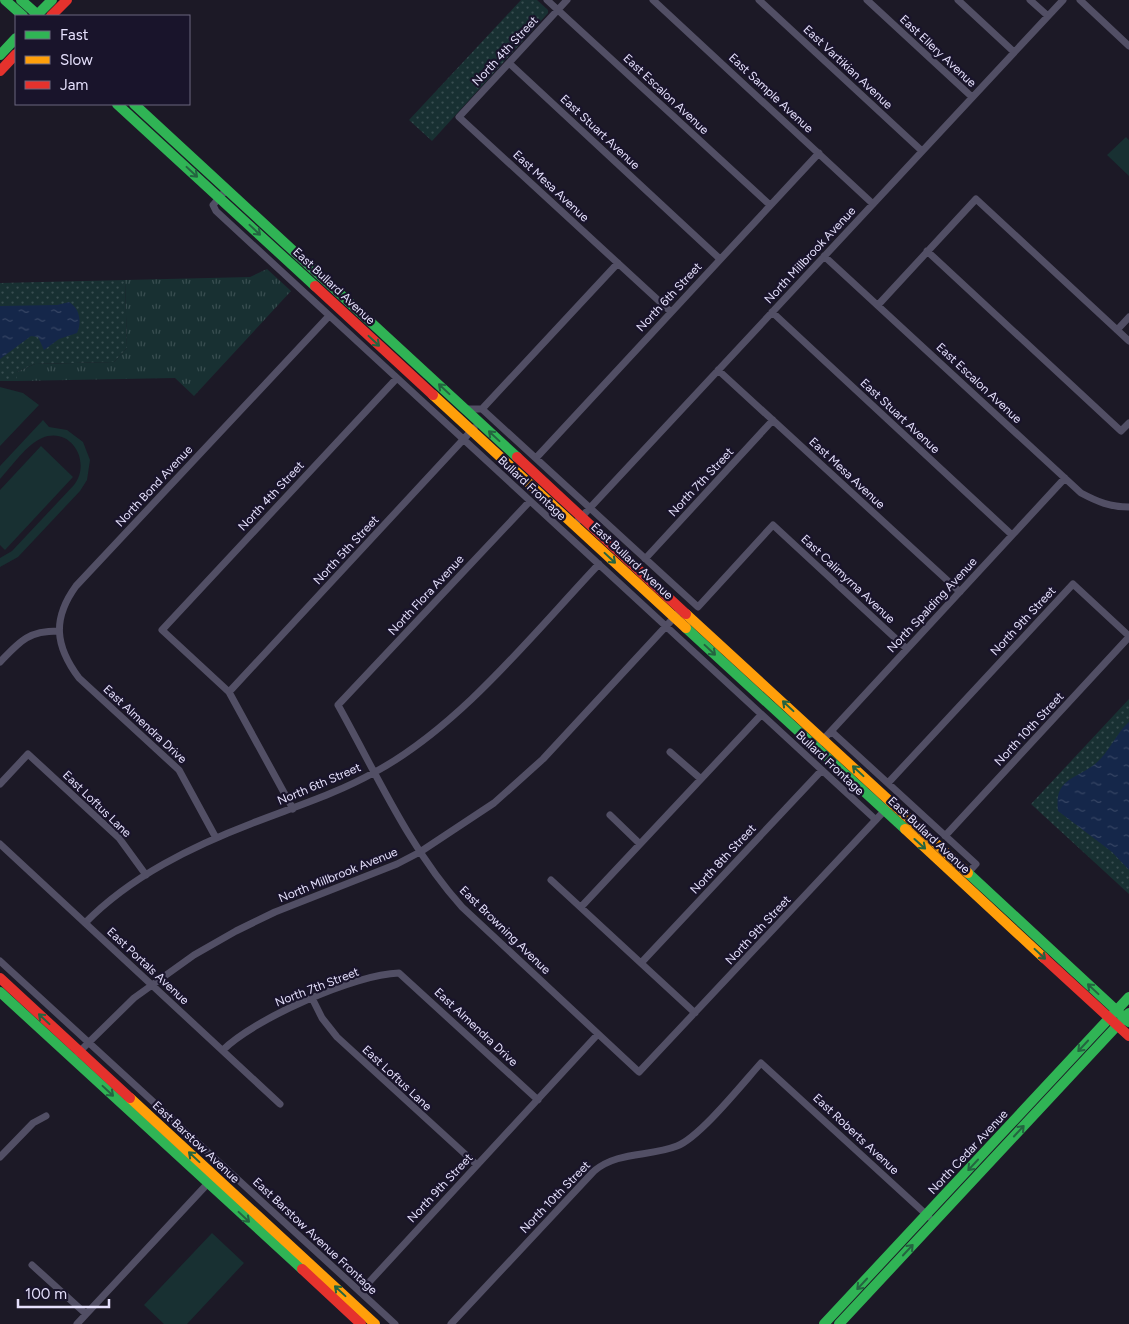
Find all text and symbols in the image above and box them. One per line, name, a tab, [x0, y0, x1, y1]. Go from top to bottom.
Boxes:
street label: East Ellery Avenue	[897, 12, 979, 90]
street label: North 4th Street	[469, 13, 541, 89]
legend	[15, 15, 190, 105]
street label: East Vartikian Avenue	[801, 22, 896, 112]
text: Fast	[60, 26, 89, 44]
street label: East Sample Avenue	[726, 50, 816, 136]
text: Slow	[60, 51, 93, 69]
street label: East Escalon Avenue	[620, 51, 712, 137]
text: Jam	[60, 76, 88, 94]
street label: East Stuart Avenue	[557, 92, 643, 173]
street label: East Mesa Avenue	[510, 147, 592, 225]
one-way arrow	[185, 166, 198, 178]
street label: North Millbrook Avenue	[762, 203, 859, 306]
one-way arrow	[248, 224, 261, 236]
street label: East Bullard Avenue	[290, 245, 378, 328]
street label: North 6th Street	[633, 259, 705, 334]
one-way arrow	[368, 335, 381, 347]
street label: East Escalon Avenue	[933, 340, 1025, 426]
street label: East Stuart Avenue	[857, 376, 943, 457]
one-way arrow	[438, 383, 450, 395]
one-way arrow	[488, 430, 500, 442]
street label: East Mesa Avenue	[806, 434, 888, 512]
street label: North Bond Avenue	[113, 442, 196, 530]
street label: North 7th Street	[666, 444, 737, 519]
street label: Bullard Frontage	[495, 453, 569, 523]
street label: North 4th Street	[235, 458, 307, 534]
street label: North 5th Street	[310, 512, 382, 587]
street label: East Bullard Avenue	[588, 520, 676, 603]
street label: East Calimyrna Avenue	[798, 532, 898, 626]
street label: North Flora Avenue	[385, 552, 467, 638]
one-way arrow	[603, 552, 616, 564]
street label: North Spalding Avenue	[884, 554, 980, 655]
street label: North 9th Street	[987, 583, 1059, 658]
one-way arrow	[703, 644, 716, 656]
street label: East Almendra Drive	[101, 682, 190, 766]
street label: North 10th Street	[992, 689, 1067, 768]
one-way arrow	[781, 700, 794, 712]
street label: Bullard Frontage	[793, 728, 867, 798]
street label: North 6th Street	[275, 760, 363, 808]
one-way arrow	[851, 765, 864, 777]
street label: East Loftus Lane	[60, 768, 134, 840]
street label: East Bullard Avenue	[885, 794, 973, 877]
street label: North 8th Street	[687, 821, 759, 897]
one-way arrow	[914, 838, 927, 850]
street label: North Millbrook Avenue	[276, 845, 400, 905]
street label: East Browning Avenue	[457, 883, 554, 977]
street label: North 9th Street	[722, 892, 794, 967]
street label: East Portals Avenue	[104, 925, 192, 1008]
one-way arrow	[1033, 948, 1046, 960]
street label: North 7th Street	[273, 964, 361, 1009]
one-way arrow	[1087, 983, 1100, 995]
street label: East Almendra Drive	[432, 985, 521, 1069]
one-way arrow	[37, 1013, 50, 1025]
one-way arrow	[1077, 1040, 1089, 1053]
street label: East Loftus Lane	[360, 1042, 435, 1114]
one-way arrow	[101, 1085, 114, 1097]
street label: East Roberts Avenue	[810, 1091, 902, 1178]
street label: East Barstow Avenue	[150, 1098, 243, 1186]
street label: North Cedar Avenue	[925, 1107, 1011, 1197]
one-way arrow	[1013, 1125, 1025, 1138]
street label: North 9th Street	[404, 1150, 476, 1225]
one-way arrow	[188, 1151, 201, 1163]
street label: North 10th Street	[517, 1158, 593, 1236]
one-way arrow	[967, 1159, 978, 1172]
street label: East Barstow Avenue Frontage	[250, 1175, 380, 1298]
one-way arrow	[237, 1211, 250, 1222]
one-way arrow	[902, 1244, 914, 1257]
scale bar	[18, 1276, 109, 1308]
one-way arrow	[856, 1277, 868, 1290]
text: 100 m	[25, 1285, 67, 1303]
one-way arrow	[333, 1285, 346, 1297]

